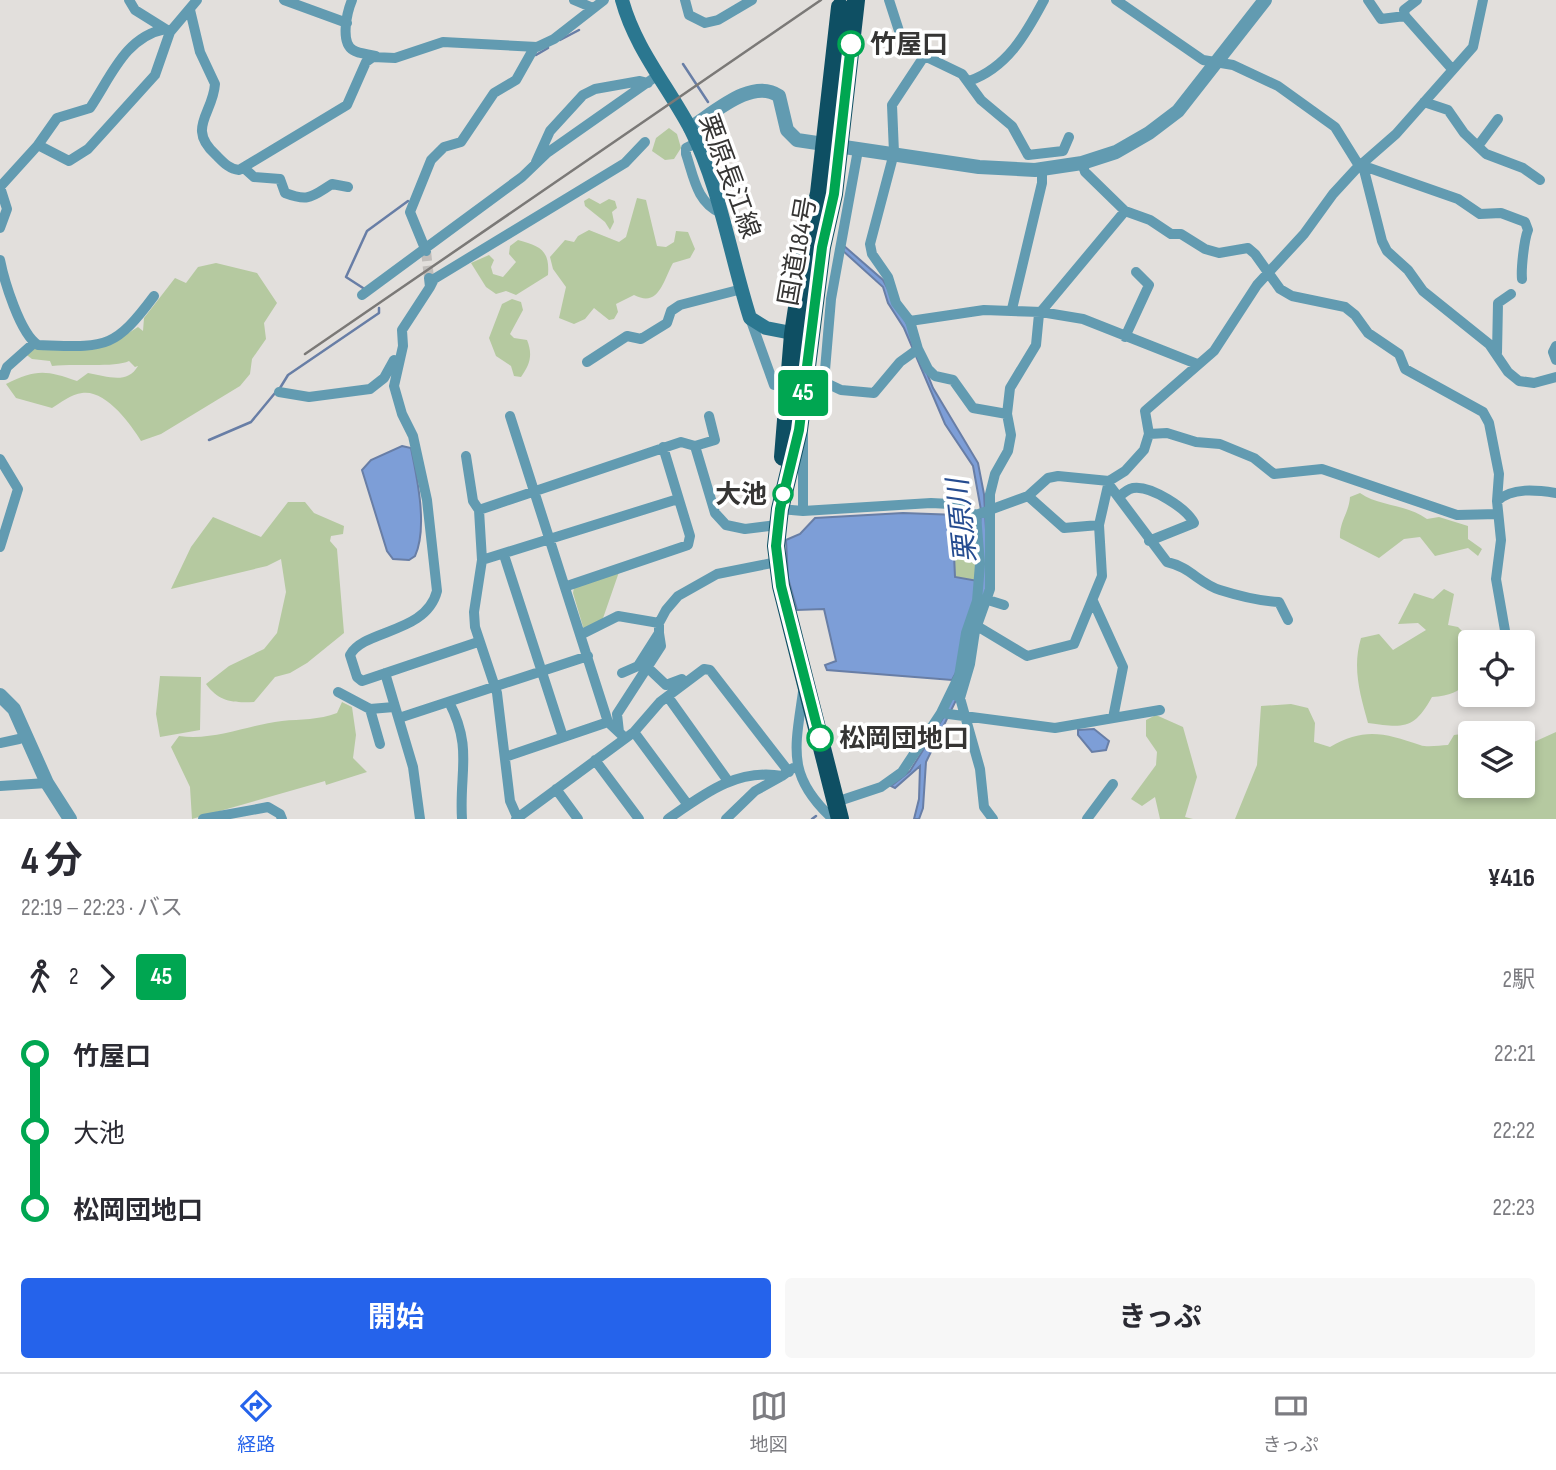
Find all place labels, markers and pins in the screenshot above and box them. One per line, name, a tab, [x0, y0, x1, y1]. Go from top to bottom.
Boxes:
place label: 竹屋口	[870, 30, 948, 61]
marker: 竹屋口	[838, 31, 864, 57]
place label: 大池	[715, 480, 767, 511]
marker: 大池	[773, 484, 793, 504]
place label: 松岡団地口	[839, 724, 969, 755]
marker: 松岡団地口	[807, 725, 833, 751]

